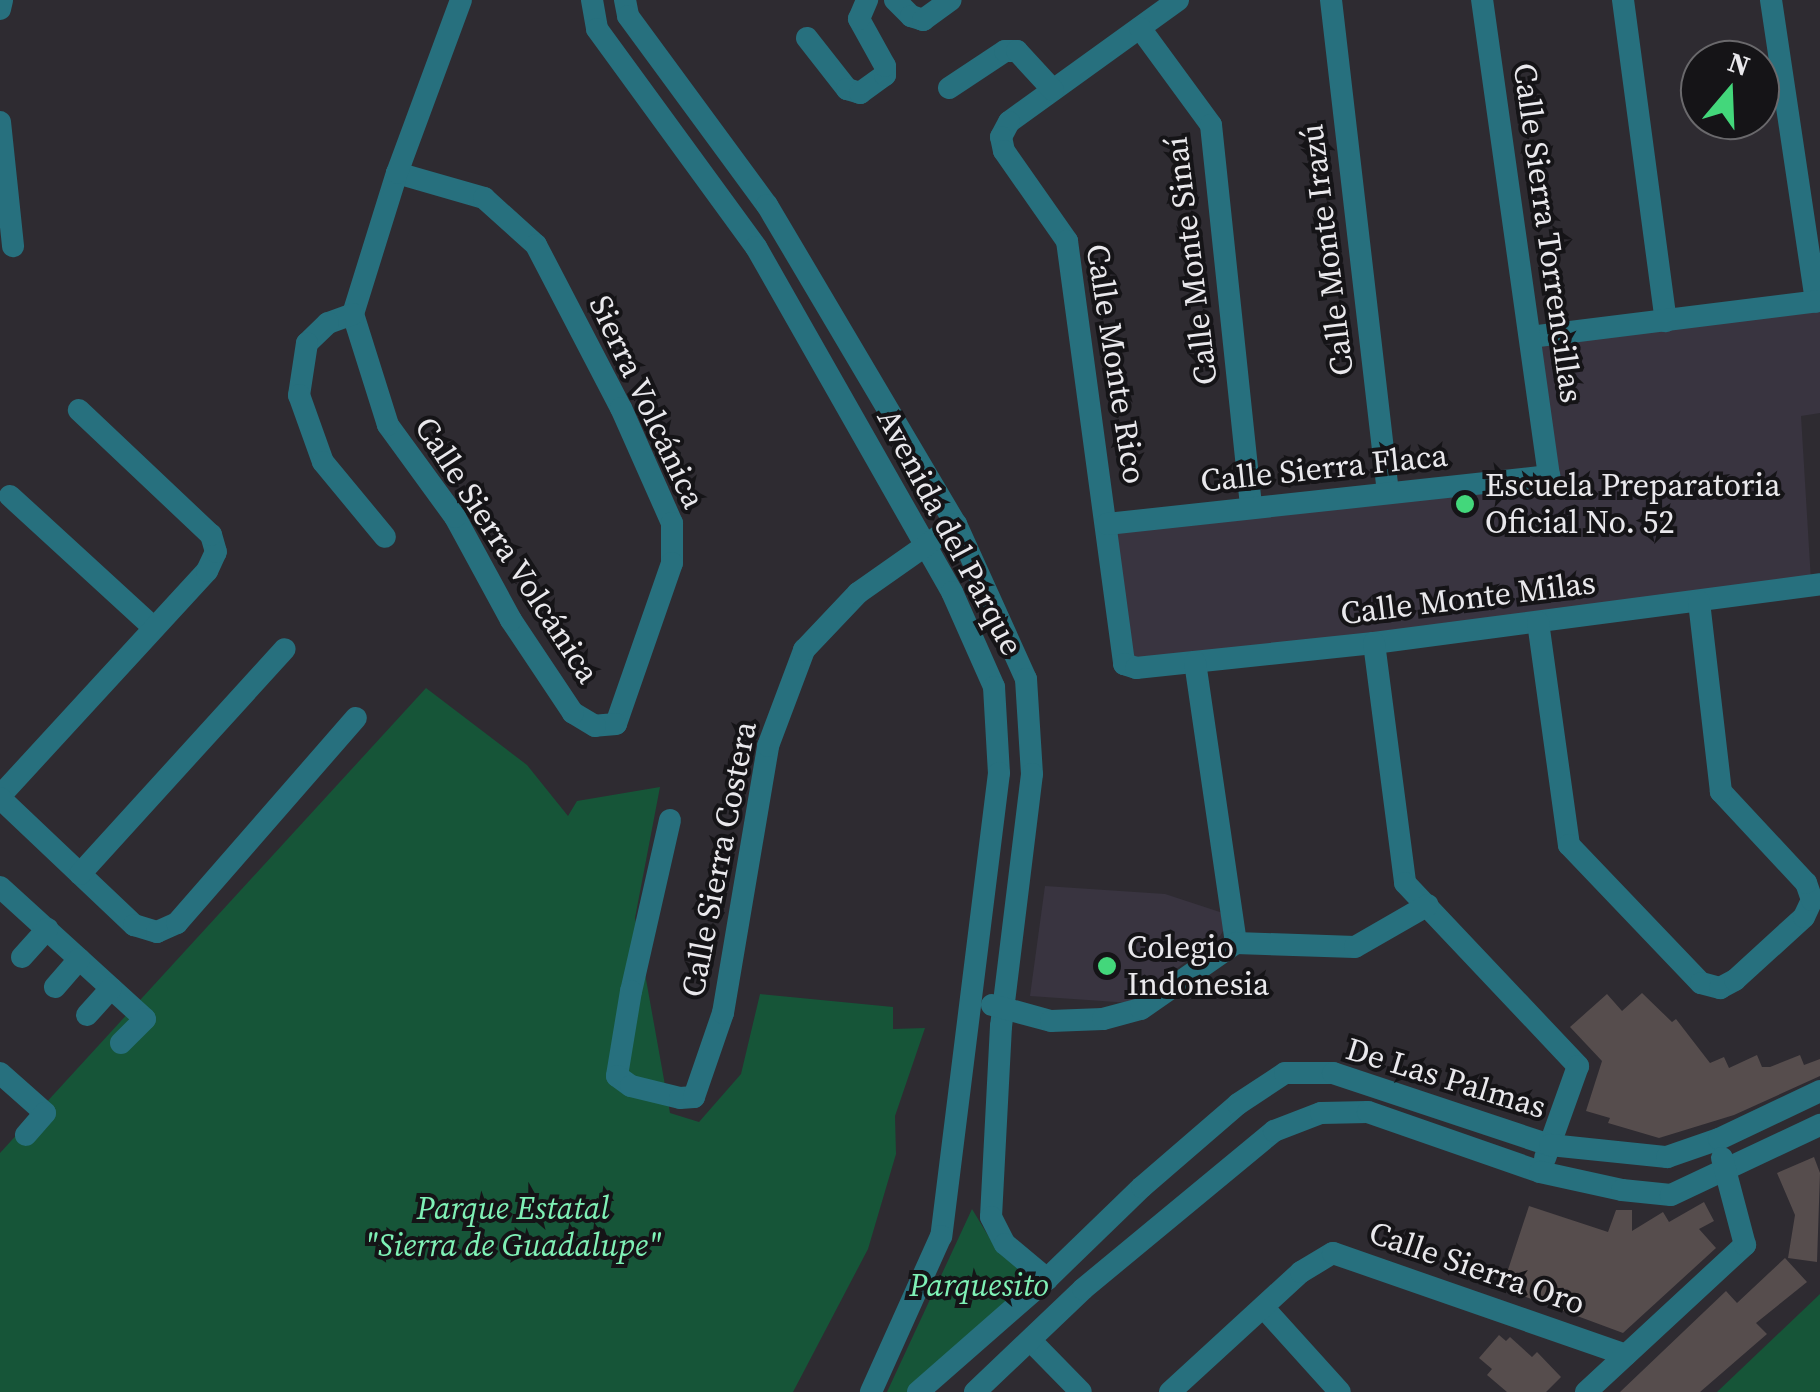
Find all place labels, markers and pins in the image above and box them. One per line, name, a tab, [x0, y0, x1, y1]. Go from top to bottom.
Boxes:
place label: Escuela Preparatoria Oficial No. 52	[1485, 467, 1780, 542]
marker: Escuela Preparatoria Oficial No. 52	[1454, 493, 1476, 515]
place label: Colegio Indonesia	[1127, 929, 1269, 1004]
marker: Colegio Indonesia	[1096, 955, 1118, 977]

